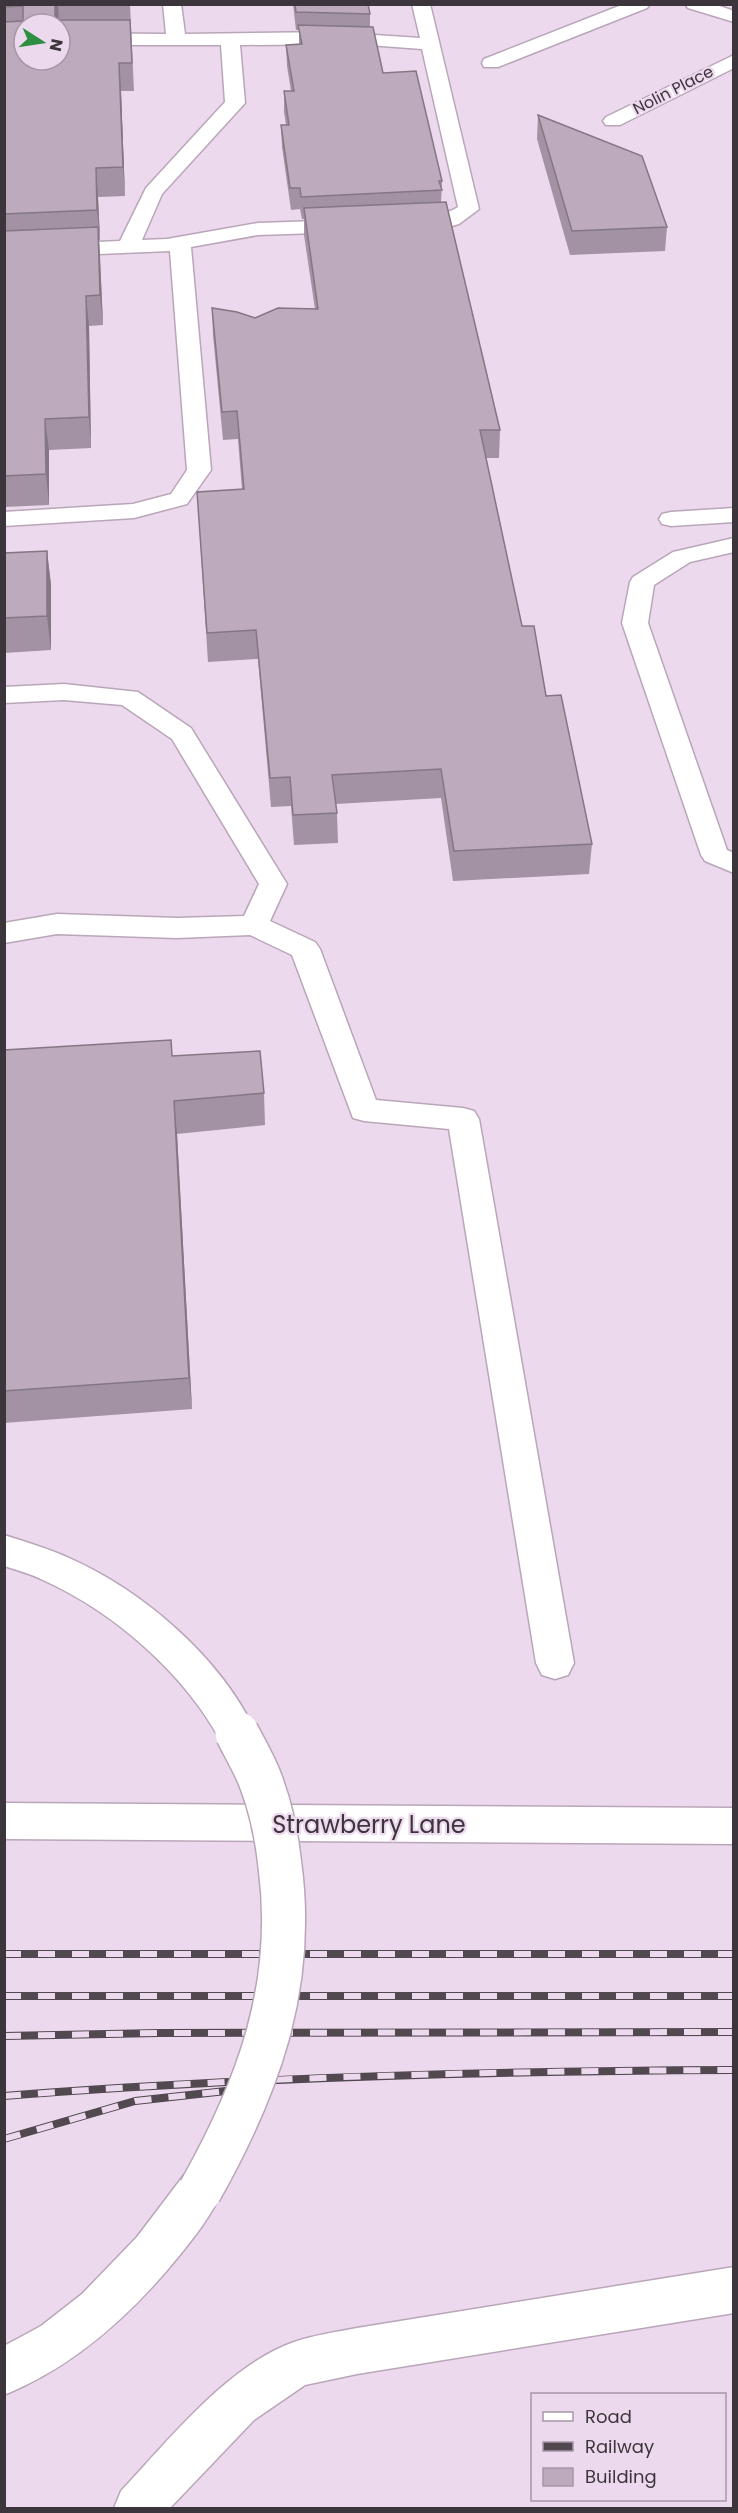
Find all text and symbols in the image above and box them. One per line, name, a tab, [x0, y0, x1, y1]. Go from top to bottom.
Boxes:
north arrow	[12, 12, 72, 72]
text: N	[44, 37, 69, 53]
street label: Nolin Place	[629, 60, 717, 120]
street label: Strawberry Lane	[272, 1808, 466, 1841]
legend	[531, 2393, 726, 2501]
text: Road	[585, 2404, 632, 2429]
text: Railway	[585, 2434, 654, 2459]
text: Building	[585, 2464, 657, 2489]

